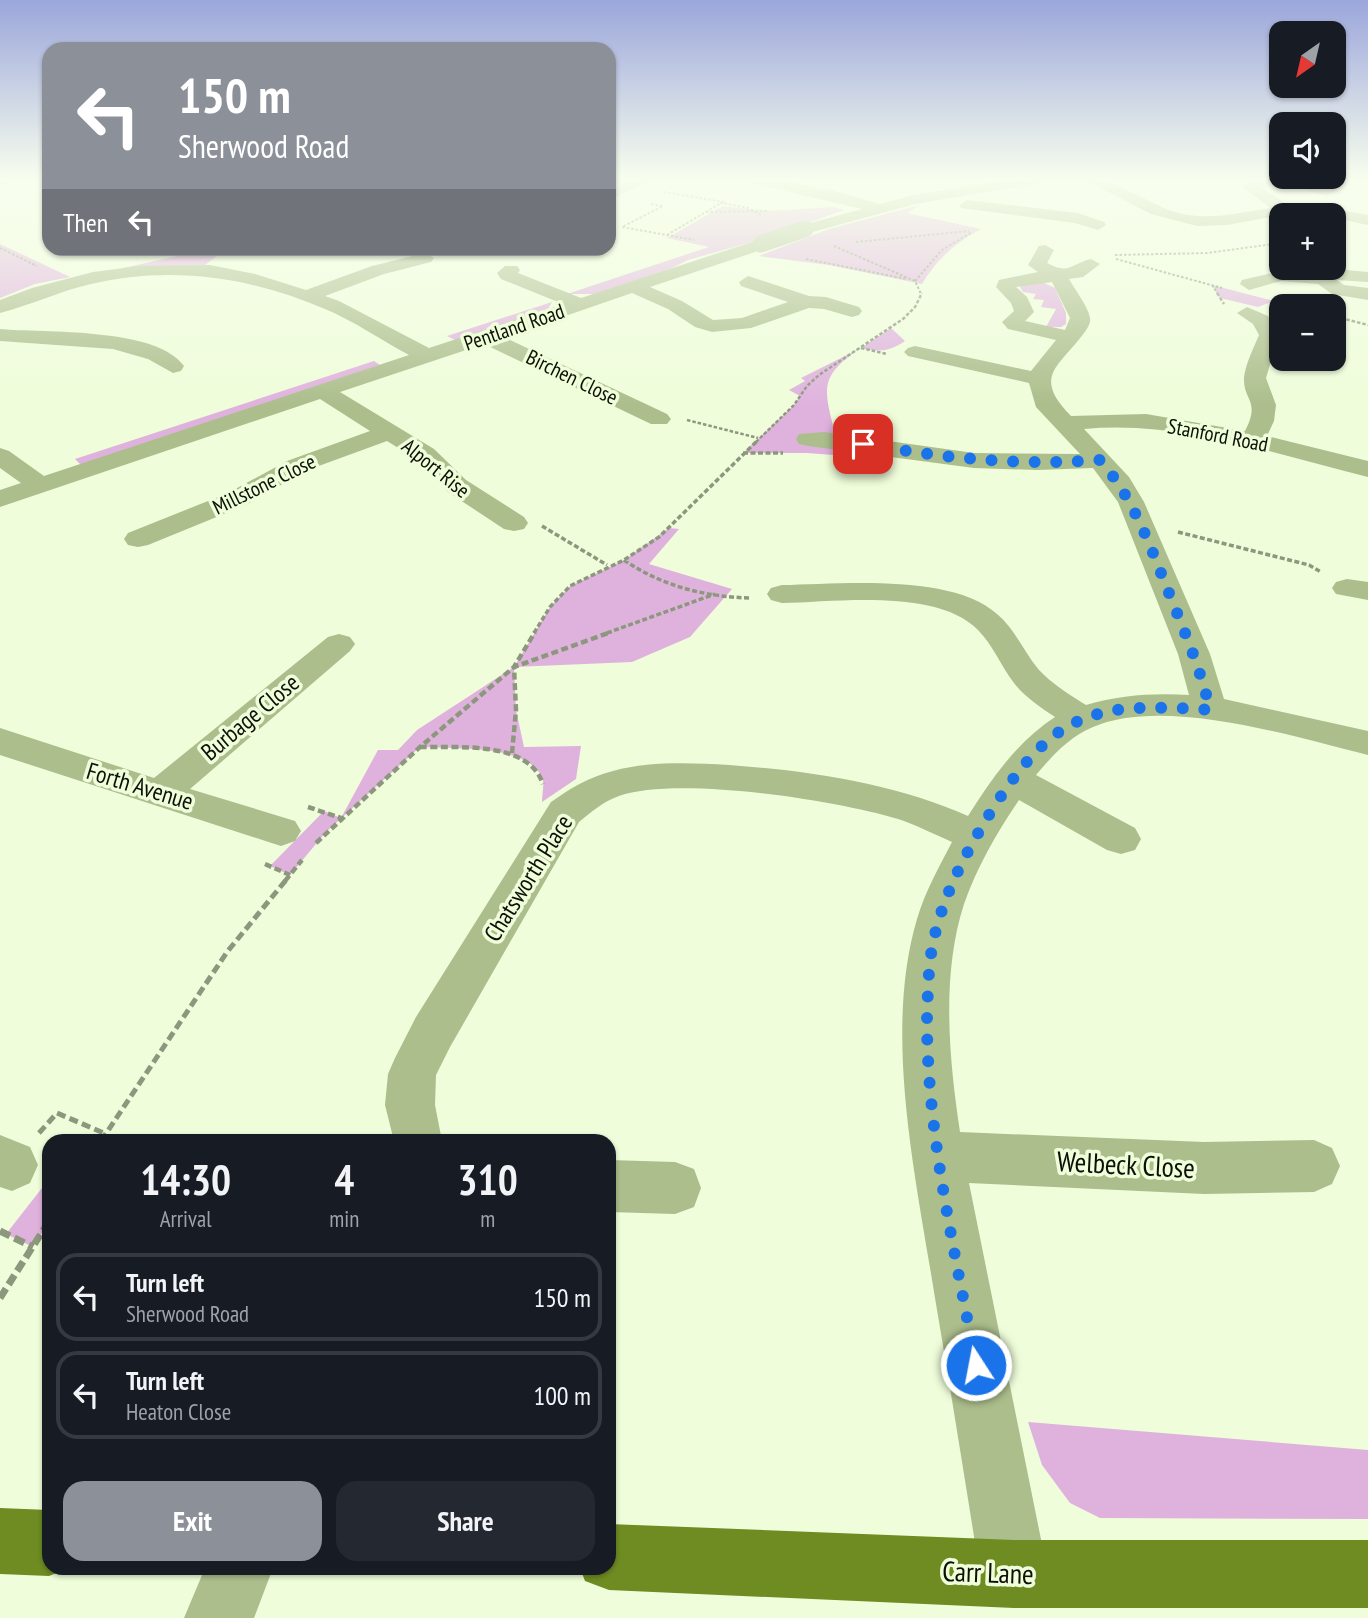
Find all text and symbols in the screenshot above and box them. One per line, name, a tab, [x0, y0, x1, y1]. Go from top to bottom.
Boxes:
north arrow	[1269, 21, 1346, 98]
map controls	[1269, 21, 1346, 371]
text: 150 m	[178, 63, 291, 127]
icon: left	[63, 70, 154, 161]
button: sound	[1269, 112, 1346, 189]
text: Sherwood Road	[178, 125, 349, 167]
icon: left	[122, 203, 160, 241]
button: +	[1269, 203, 1346, 280]
text: Then	[63, 206, 108, 239]
button: −	[1269, 294, 1346, 371]
street label: Pentland Road	[460, 297, 568, 357]
street label: Birchen Close	[522, 343, 622, 411]
street label: Stanford Road	[1165, 412, 1271, 458]
pin	[833, 414, 893, 474]
icon: arrive	[844, 425, 882, 463]
street label: Alport Rise	[396, 432, 476, 504]
street label: Millstone Close	[208, 447, 320, 521]
street label: Burbage Close	[195, 667, 305, 767]
street label: Forth Avenue	[83, 755, 197, 817]
street label: Chatsworth Place	[477, 809, 579, 947]
street label: Welbeck Close	[1056, 1142, 1196, 1186]
text: 14:30	[140, 1152, 231, 1207]
text: 4	[334, 1152, 354, 1207]
text: 310	[458, 1152, 518, 1207]
text: Arrival	[160, 1204, 212, 1233]
text: min	[329, 1204, 359, 1233]
text: m	[480, 1204, 495, 1233]
text: Turn left	[126, 1266, 204, 1299]
icon: left	[67, 1278, 105, 1316]
text: 150 m	[533, 1281, 591, 1314]
text: Sherwood Road	[126, 1299, 249, 1328]
position arrow	[939, 1328, 1013, 1402]
text: Turn left	[126, 1364, 204, 1397]
icon: left	[67, 1376, 105, 1414]
text: 100 m	[533, 1379, 591, 1412]
text: Heaton Close	[126, 1397, 231, 1426]
button: Exit	[63, 1481, 322, 1561]
button: Share	[336, 1481, 595, 1561]
street label: Carr Lane	[942, 1552, 1034, 1592]

